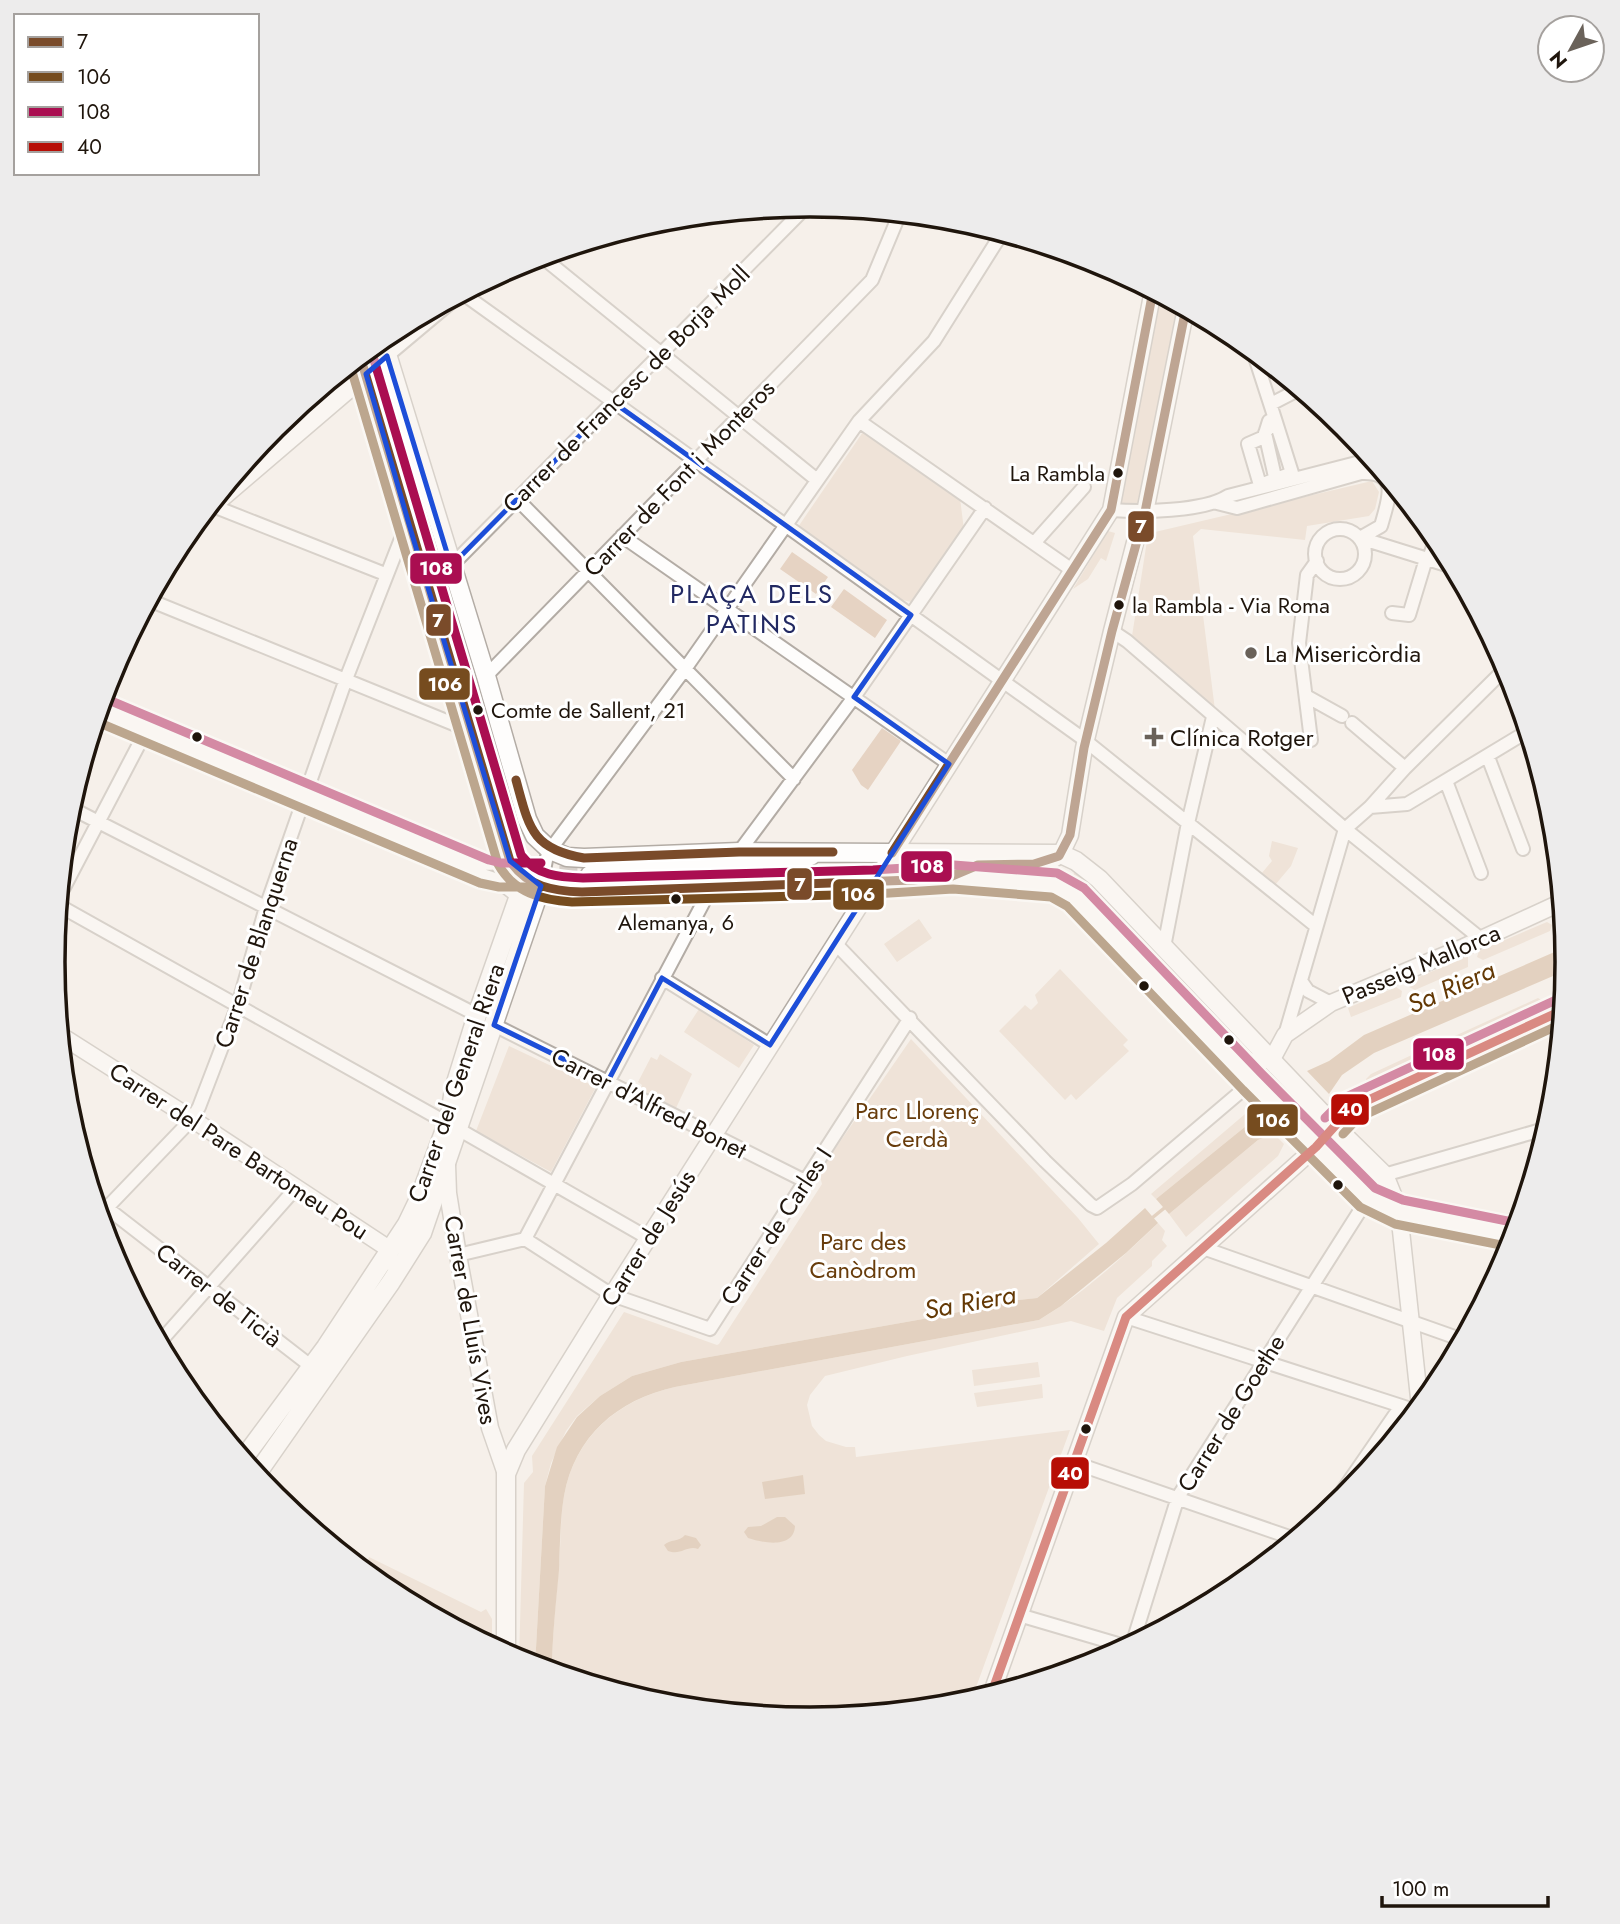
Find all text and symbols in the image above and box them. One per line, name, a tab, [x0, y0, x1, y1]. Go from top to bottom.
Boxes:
legend	[14, 14, 259, 175]
north arrow	[1536, 14, 1606, 84]
text: 7	[77, 27, 88, 57]
text: N	[1543, 45, 1574, 74]
text: 106	[77, 62, 111, 92]
text: 108	[77, 97, 111, 127]
text: 40	[77, 132, 102, 162]
street label: Carrer de Francesc de Borja Moll	[494, 257, 758, 521]
street label: Carrer de Font i Monteros	[575, 371, 783, 585]
place label: La Rambla	[1010, 457, 1105, 489]
marker: La Rambla	[1111, 466, 1125, 480]
line badge: 7	[1127, 510, 1155, 543]
text: 7	[1135, 513, 1147, 540]
line badge: 108	[409, 552, 463, 585]
text: 108	[419, 555, 453, 582]
district label: PLAÇA DELS PATINS	[670, 575, 834, 643]
place label: la Rambla - Via Roma	[1132, 589, 1330, 621]
marker: la Rambla - Via Roma	[1112, 598, 1126, 612]
line badge: 7	[425, 603, 452, 637]
text: 7	[432, 607, 444, 634]
place label: La Misericòrdia	[1265, 636, 1421, 671]
marker: La Misericòrdia	[1243, 645, 1259, 661]
line badge: 106	[418, 667, 471, 701]
text: 106	[428, 671, 462, 698]
place label: Comte de Sallent, 21	[491, 694, 686, 726]
marker: Comte de Sallent, 21	[471, 703, 485, 717]
place label: Clínica Rotger	[1170, 720, 1315, 755]
marker: Clínica Rotger	[1144, 727, 1164, 747]
unlabelled marker	[190, 730, 204, 744]
street label: Carrer de Blanquerna	[205, 833, 307, 1053]
line badge: 108	[900, 850, 953, 883]
text: 108	[910, 853, 944, 880]
line badge: 7	[786, 867, 813, 901]
text: 7	[794, 871, 806, 898]
line badge: 106	[832, 878, 885, 911]
text: 106	[841, 881, 875, 908]
marker: Alemanya, 6	[669, 892, 683, 906]
place label: Alemanya, 6	[618, 906, 734, 938]
street label: Passeig Mallorca	[1336, 915, 1506, 1013]
water label: Sa Riera	[1401, 951, 1502, 1023]
street label: Carrer del General Riera	[399, 959, 513, 1207]
unlabelled marker	[1137, 979, 1151, 993]
unlabelled marker	[1222, 1033, 1236, 1047]
line badge: 108	[1412, 1037, 1465, 1071]
street label: Carrer d'Alfred Bonet	[545, 1039, 753, 1168]
text: 108	[1422, 1041, 1456, 1068]
street label: Carrer del Pare Bartomeu Pou	[102, 1054, 376, 1248]
park label: Parc Llorenç Cerdà	[855, 1093, 979, 1156]
line badge: 40	[1330, 1093, 1370, 1126]
text: 40	[1337, 1096, 1363, 1123]
line badge: 106	[1246, 1103, 1299, 1137]
text: 106	[1256, 1107, 1290, 1134]
street label: Carrer de Carles I	[712, 1140, 840, 1312]
street label: Carrer de Jesús	[592, 1163, 704, 1313]
unlabelled marker	[1331, 1178, 1345, 1192]
street label: Carrer de Lluís Vives	[435, 1213, 507, 1427]
park label: Parc des Canòdrom	[809, 1224, 917, 1287]
street label: Carrer de Ticià	[148, 1234, 290, 1356]
water label: Sa Riera	[921, 1275, 1020, 1329]
street label: Carrer de Goethe	[1168, 1327, 1294, 1499]
unlabelled marker	[1079, 1422, 1093, 1436]
line badge: 40	[1050, 1456, 1090, 1490]
text: 40	[1057, 1460, 1083, 1487]
scale bar	[1382, 1864, 1548, 1908]
text: 100 m	[1392, 1874, 1449, 1904]

